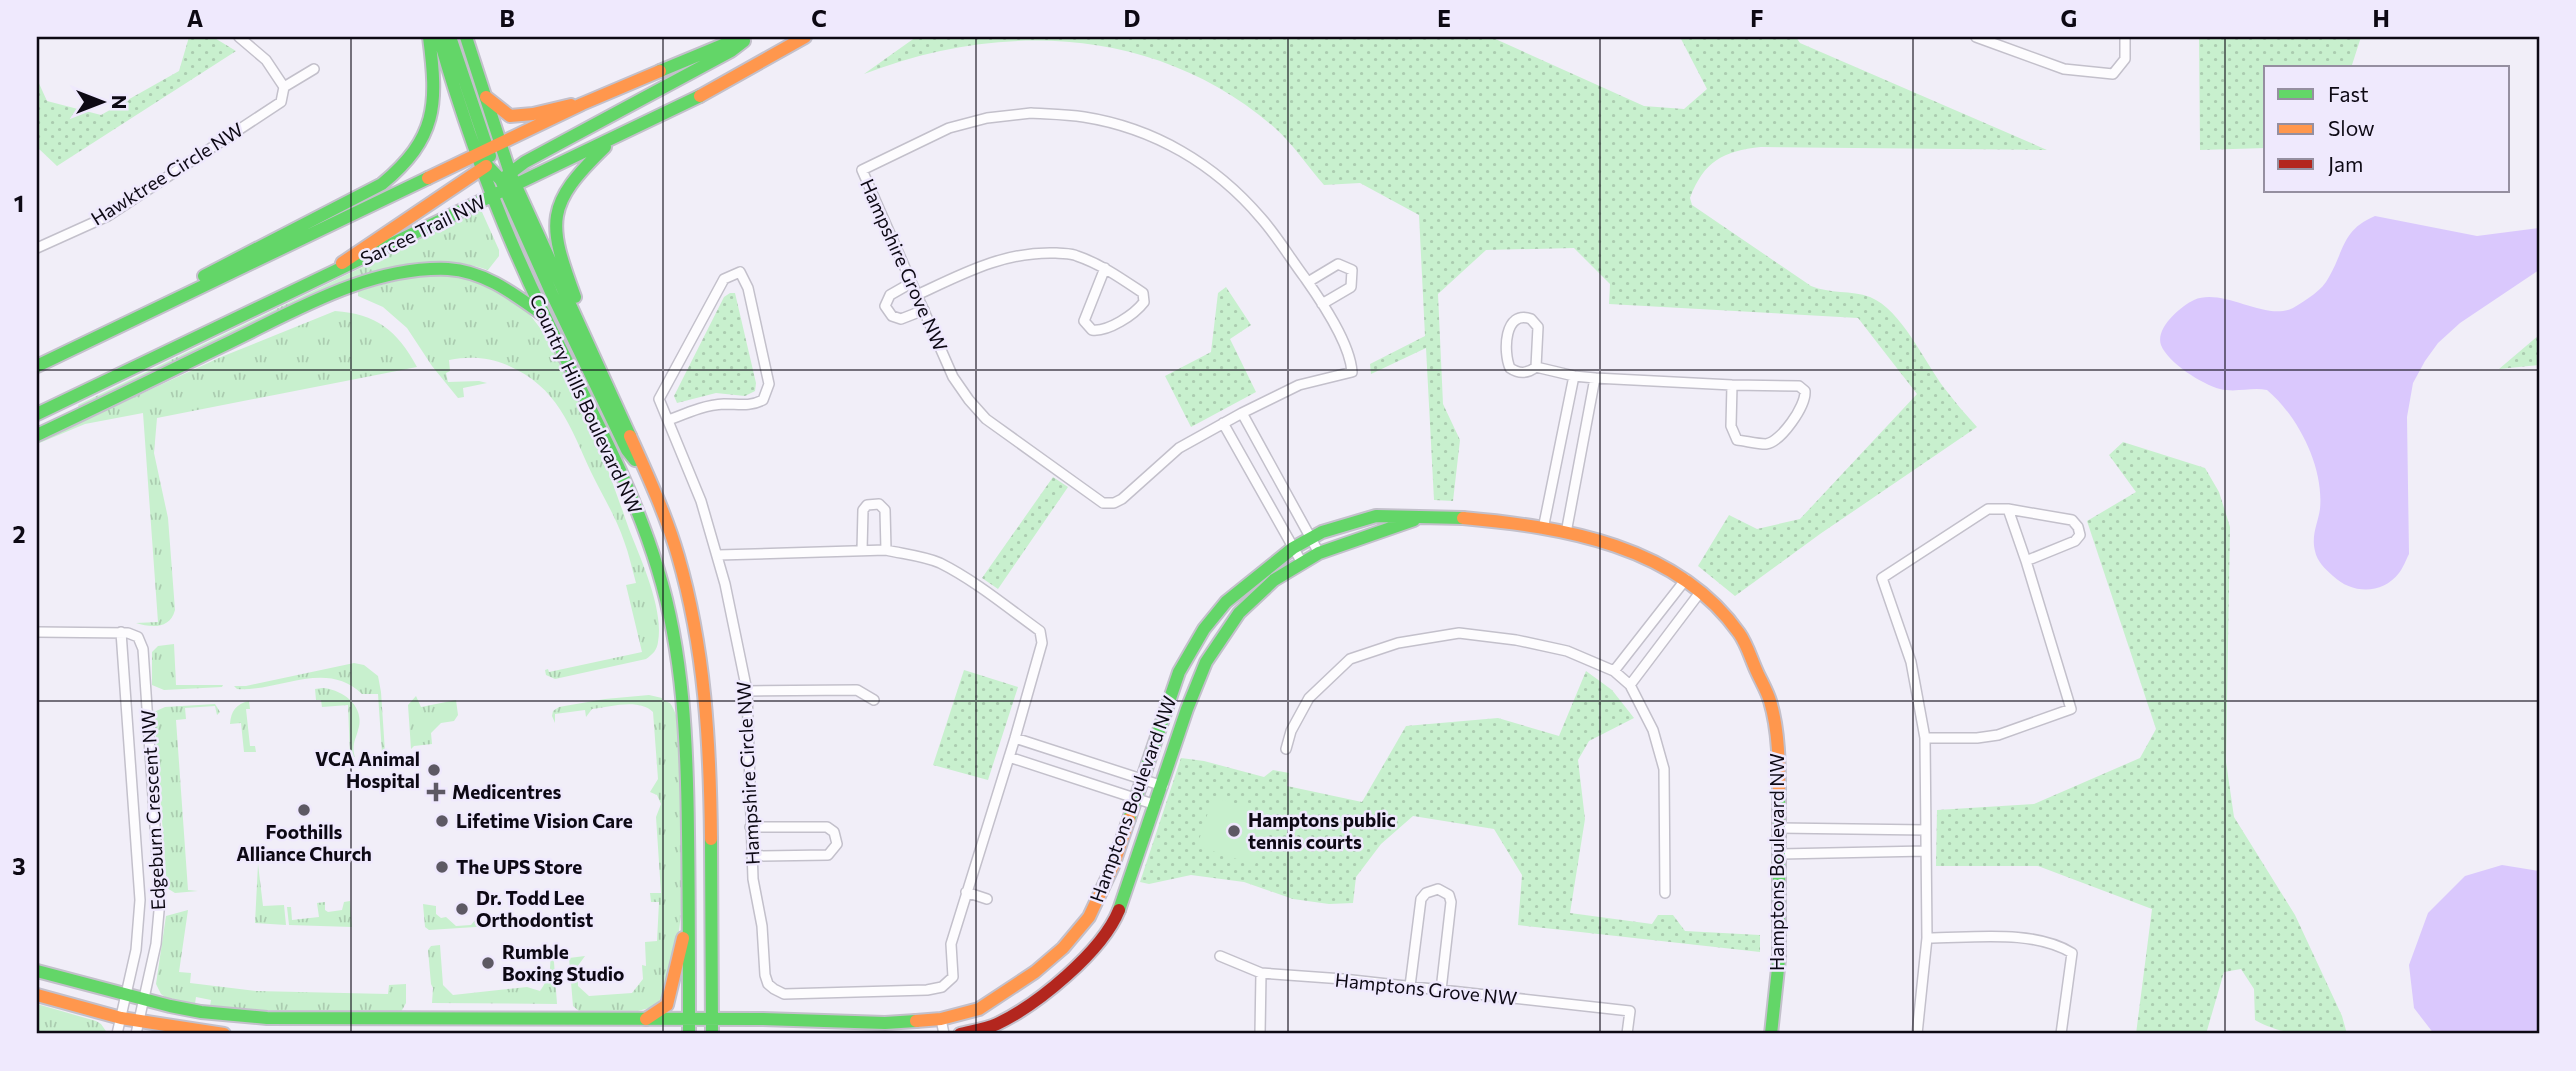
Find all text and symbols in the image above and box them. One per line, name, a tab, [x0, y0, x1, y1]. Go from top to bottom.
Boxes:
text: A	[187, 4, 204, 32]
text: B	[499, 4, 515, 32]
text: C	[811, 4, 827, 32]
text: D	[1124, 4, 1141, 32]
text: E	[1437, 4, 1451, 32]
text: F	[1750, 4, 1764, 32]
text: G	[2061, 4, 2077, 32]
text: H	[2372, 4, 2390, 32]
north arrow	[66, 66, 136, 136]
legend	[2264, 66, 2510, 192]
text: Fast	[2328, 81, 2369, 106]
text: N	[108, 95, 131, 109]
text: Slow	[2328, 115, 2375, 140]
street label: Hawktree Circle NW	[86, 117, 247, 230]
text: Jam	[2328, 151, 2363, 176]
street label: Hampshire Grove NW	[856, 175, 953, 354]
text: 1	[14, 189, 24, 217]
street label: Sarcee Trail NW	[356, 189, 489, 270]
street label: Country Hills Boulevard NW	[525, 290, 648, 517]
text: 2	[12, 520, 26, 548]
street label: Hampshire Circle NW	[731, 681, 764, 865]
street label: Hamptons Boulevard NW	[1084, 692, 1181, 905]
street label: Edgeburn Crescent NW	[136, 709, 169, 911]
place label: VCA Animal Hospital	[315, 747, 420, 792]
street label: Hamptons Boulevard NW	[1765, 753, 1788, 971]
marker: VCA Animal Hospital	[426, 762, 442, 778]
place label: Medicentres	[452, 780, 561, 803]
marker: Medicentres	[426, 782, 446, 802]
marker: Foothills Alliance Church	[296, 802, 312, 818]
place label: Hamptons public tennis courts	[1248, 808, 1396, 853]
place label: Lifetime Vision Care	[456, 809, 633, 832]
marker: Lifetime Vision Care	[434, 813, 450, 829]
place label: Foothills Alliance Church	[236, 820, 372, 865]
marker: Hamptons public tennis courts	[1226, 823, 1242, 839]
text: 3	[12, 852, 26, 880]
place label: The UPS Store	[456, 855, 582, 878]
marker: The UPS Store	[434, 859, 450, 875]
place label: Dr. Todd Lee Orthodontist	[476, 886, 593, 931]
marker: Dr. Todd Lee Orthodontist	[454, 901, 470, 917]
place label: Rumble Boxing Studio	[502, 940, 624, 985]
marker: Rumble Boxing Studio	[480, 955, 496, 971]
street label: Hamptons Grove NW	[1334, 968, 1518, 1010]

